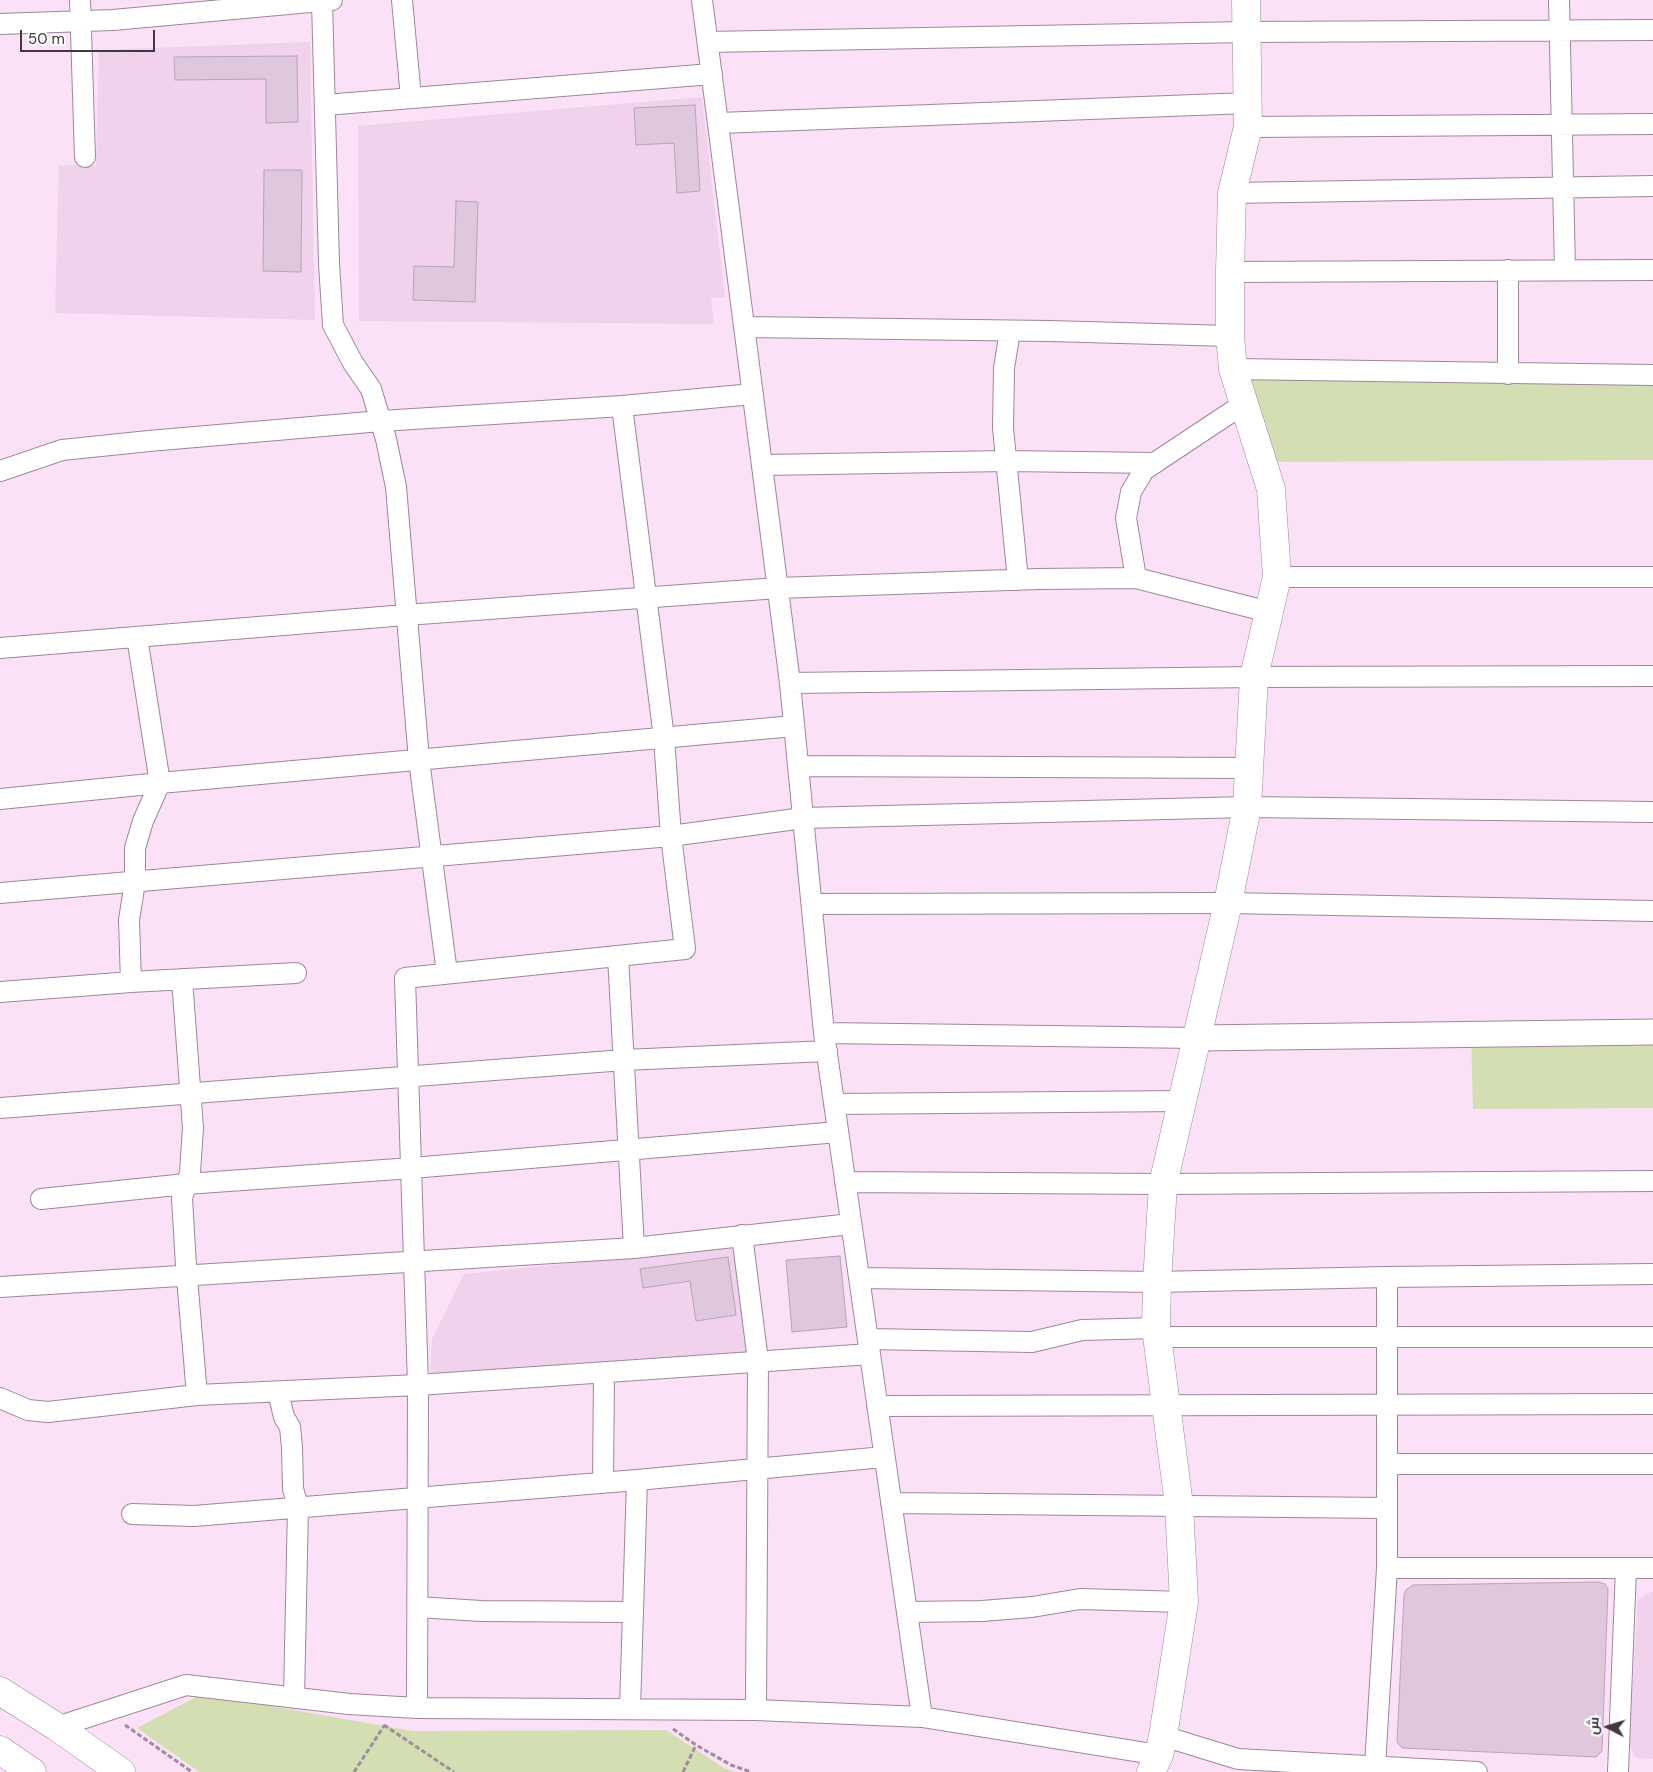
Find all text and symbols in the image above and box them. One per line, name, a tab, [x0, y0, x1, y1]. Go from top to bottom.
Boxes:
scale bar	[22, 20, 158, 52]
text: 50 m	[28, 29, 65, 49]
north arrow	[1583, 1702, 1633, 1752]
text: ش	[1583, 1716, 1603, 1735]

